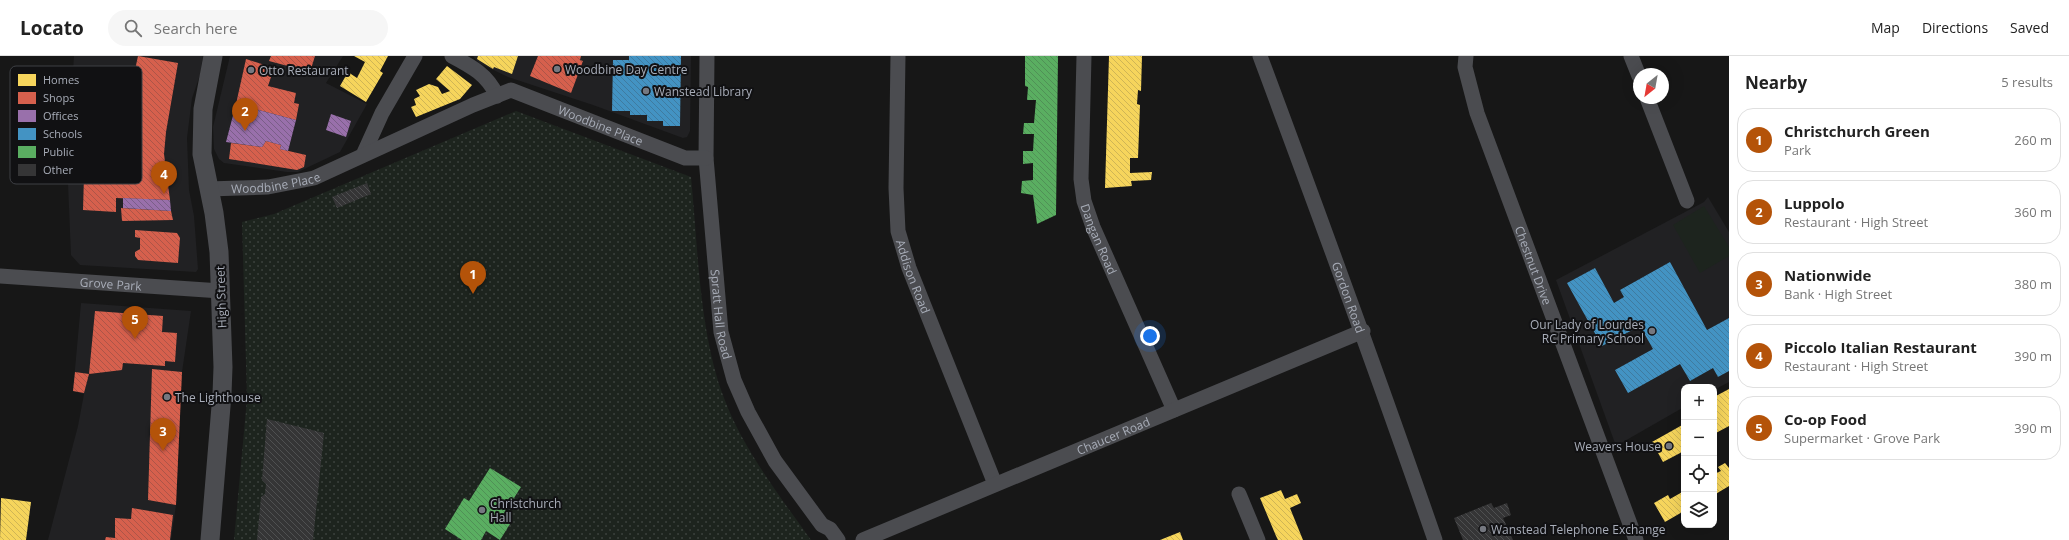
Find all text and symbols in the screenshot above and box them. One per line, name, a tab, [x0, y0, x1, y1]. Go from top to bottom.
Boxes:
search box	[108, 10, 388, 46]
text: Locato	[20, 15, 84, 41]
icon: search	[122, 17, 144, 39]
text: Search here	[154, 18, 237, 38]
text: Map	[1871, 18, 1900, 37]
text: Directions	[1922, 18, 1988, 37]
text: Saved	[2010, 18, 2049, 37]
place label: Woodbine Day Centre	[565, 61, 688, 78]
place label: Otto Restaurant	[259, 62, 349, 79]
marker: Woodbine Day Centre	[552, 64, 562, 74]
marker: Otto Restaurant	[246, 65, 256, 75]
legend	[10, 66, 142, 184]
north arrow	[1633, 68, 1669, 104]
text: Nearby	[1745, 71, 1807, 94]
text: Homes	[43, 72, 79, 87]
text: 5 results	[2001, 73, 2053, 91]
place label: Wanstead Library	[654, 83, 753, 100]
marker: Wanstead Library	[641, 86, 651, 96]
text: Shops	[43, 90, 74, 105]
pin: 2	[232, 98, 258, 131]
street label: Woodbine Place	[556, 101, 646, 149]
text: Offices	[43, 108, 78, 123]
text: Christchurch Green	[1784, 121, 1930, 141]
text: Schools	[43, 126, 82, 141]
text: 1	[1755, 131, 1763, 149]
text: 260 m	[2014, 131, 2052, 149]
text: Park	[1784, 141, 1811, 159]
text: Public	[43, 144, 74, 159]
pin: 4	[151, 161, 177, 194]
text: Other	[43, 162, 73, 177]
street label: Woodbine Place	[231, 168, 323, 197]
text: Luppolo	[1784, 193, 1844, 213]
street label: Dangan Road	[1077, 201, 1121, 277]
text: 2	[1755, 203, 1763, 221]
text: 360 m	[2014, 203, 2052, 221]
text: Restaurant · High Street	[1784, 213, 1928, 231]
street label: Chestnut Drive	[1511, 223, 1556, 307]
street label: Addison Road	[892, 237, 935, 316]
street label: Gordon Road	[1328, 259, 1370, 335]
pin: 1	[460, 261, 486, 294]
text: Nationwide	[1784, 265, 1871, 285]
street label: High Street	[211, 266, 231, 328]
street label: Spratt Hall Road	[707, 269, 736, 361]
street label: Grove Park	[79, 273, 143, 294]
text: 3	[1755, 275, 1763, 293]
text: 380 m	[2014, 275, 2052, 293]
text: Bank · High Street	[1784, 285, 1892, 303]
pin: 5	[122, 306, 148, 339]
place label: Our Lady of Lourdes RC Primary School	[1530, 316, 1644, 347]
your location	[1140, 326, 1160, 346]
marker: Our Lady of Lourdes RC Primary School	[1647, 326, 1657, 336]
text: Piccolo Italian Restaurant	[1784, 337, 1977, 357]
text: 4	[1755, 347, 1763, 365]
text: 390 m	[2014, 347, 2052, 365]
text: Restaurant · High Street	[1784, 357, 1928, 375]
map controls	[1681, 384, 1717, 528]
button: +	[1681, 384, 1717, 420]
place label: The Lighthouse	[175, 389, 261, 406]
marker: The Lighthouse	[162, 392, 172, 402]
text: Co-op Food	[1784, 409, 1867, 429]
street label: Chaucer Road	[1074, 413, 1152, 458]
pin: 3	[150, 418, 176, 451]
text: 5	[1755, 419, 1763, 437]
text: 390 m	[2014, 419, 2052, 437]
button: −	[1681, 420, 1717, 456]
text: Supermarket · Grove Park	[1784, 429, 1940, 447]
place label: Weavers House	[1574, 438, 1661, 455]
marker: Weavers House	[1664, 441, 1674, 451]
button: locate	[1681, 456, 1717, 492]
button: layers	[1681, 492, 1717, 528]
place label: Christchurch Hall	[490, 495, 561, 526]
marker: Christchurch Hall	[477, 505, 487, 515]
place label: Wanstead Telephone Exchange	[1491, 521, 1666, 538]
marker: Wanstead Telephone Exchange	[1478, 524, 1488, 534]

